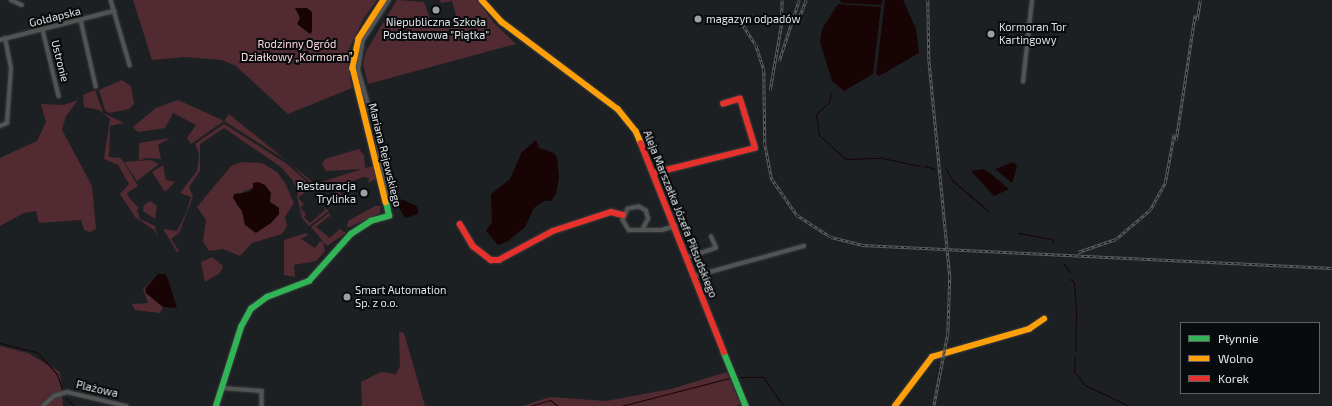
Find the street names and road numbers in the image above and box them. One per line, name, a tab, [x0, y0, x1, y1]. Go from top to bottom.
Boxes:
street label: Gołdapska	[28, 4, 82, 30]
street label: Ustronie	[48, 39, 72, 83]
street label: Mariana Rejewskiego	[366, 102, 404, 208]
street label: Aleja Marszałka Józefa Piłsudskiego	[640, 128, 720, 300]
street label: Plażowa	[75, 378, 119, 400]

